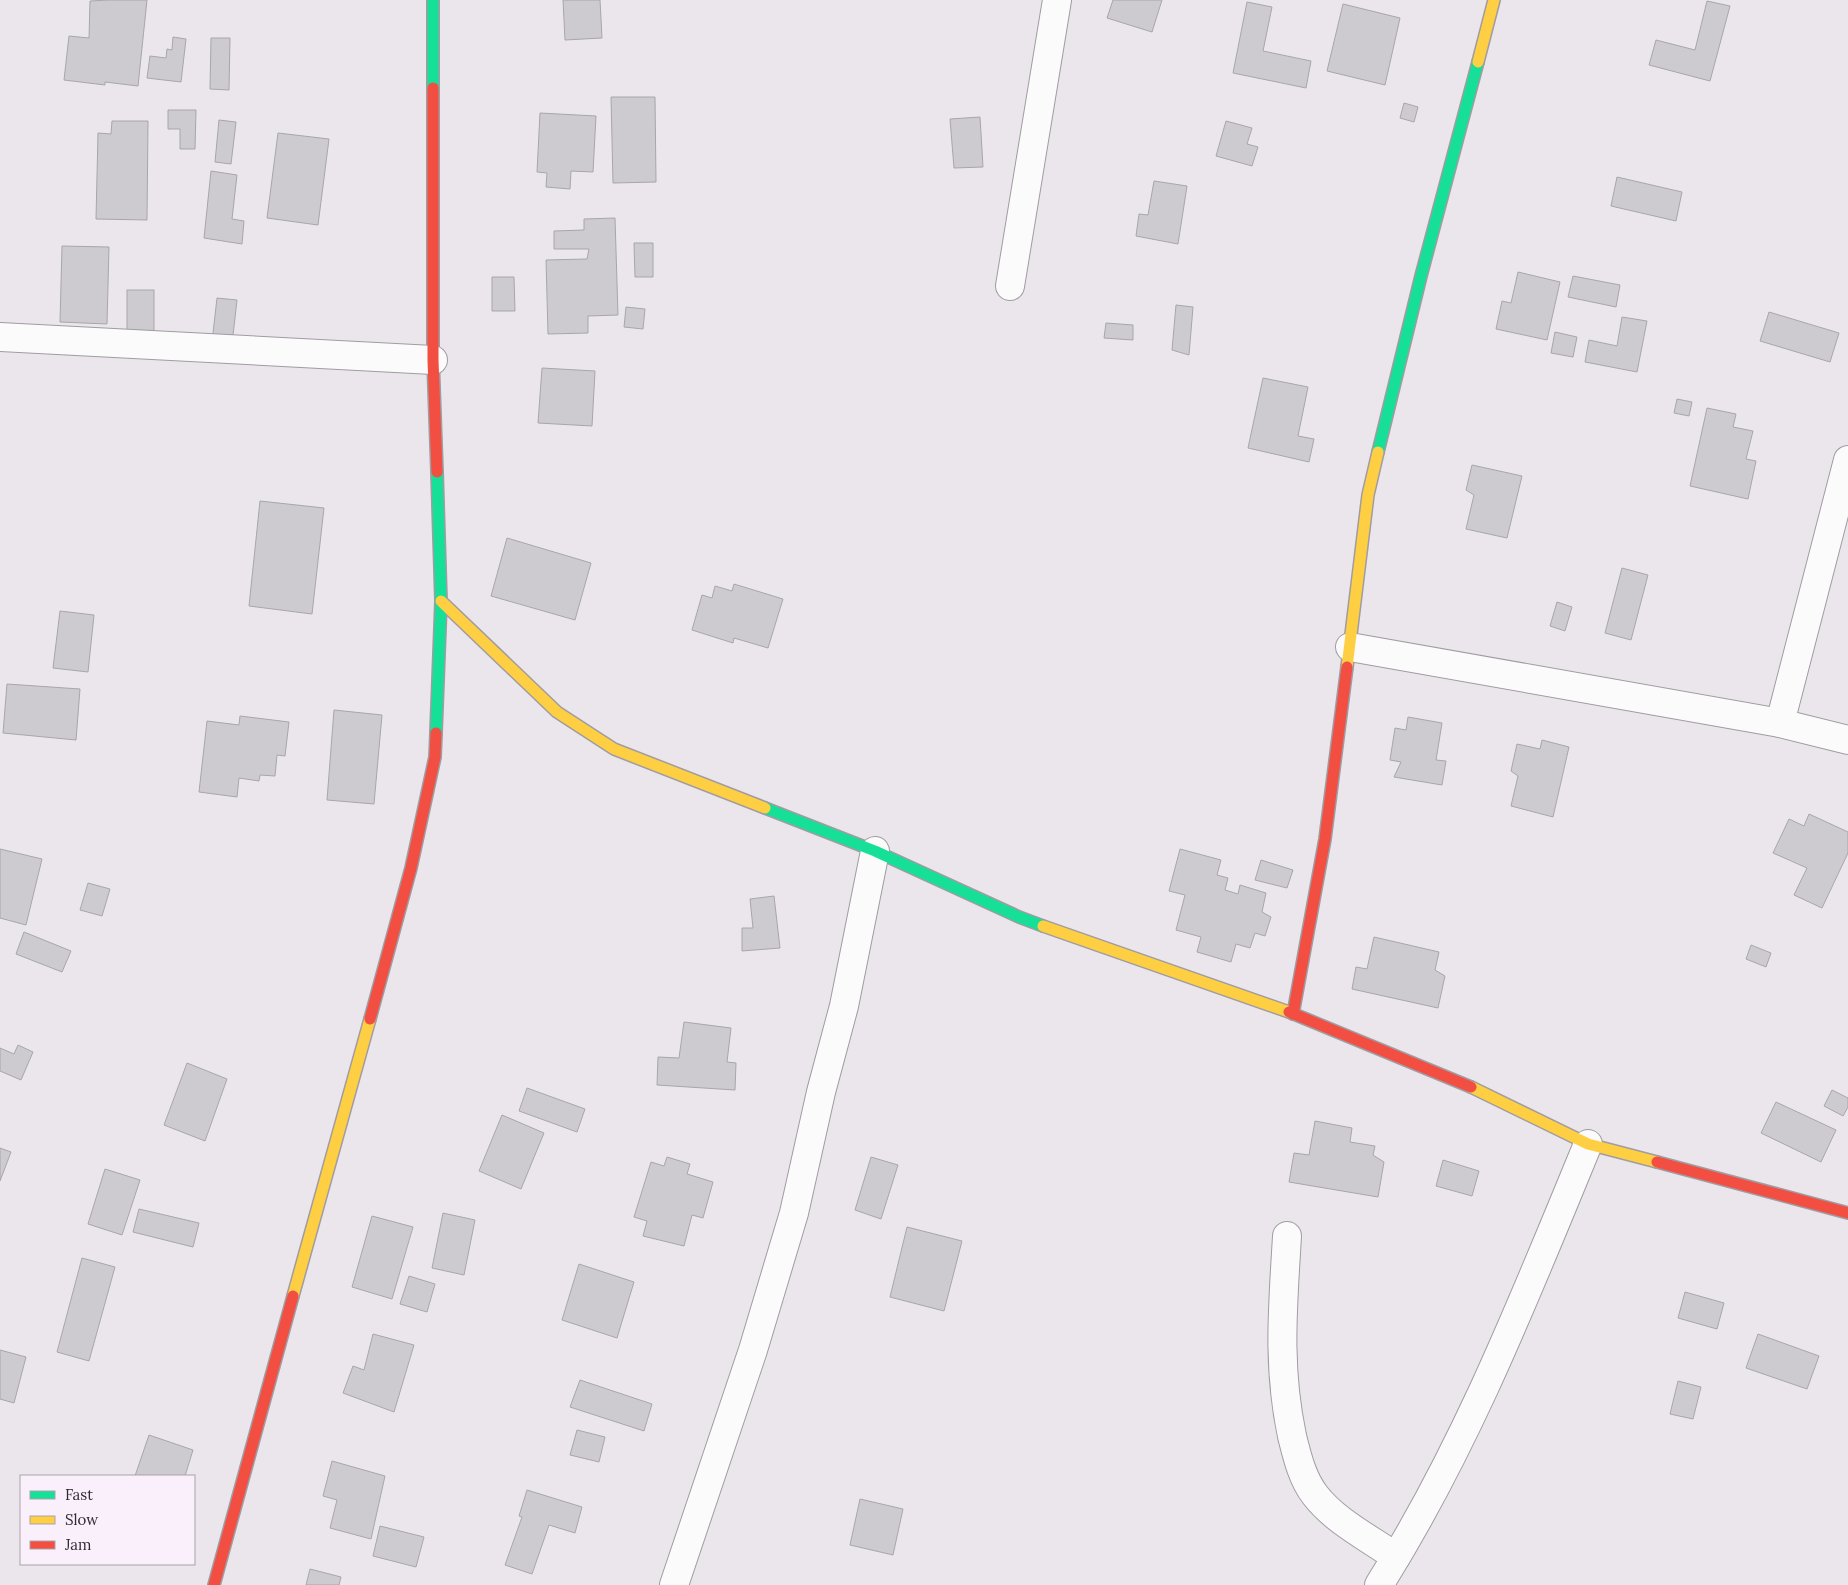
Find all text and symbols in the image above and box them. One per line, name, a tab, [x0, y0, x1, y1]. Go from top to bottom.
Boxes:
legend	[20, 1475, 195, 1565]
text: Fast	[65, 1485, 93, 1504]
text: Slow	[65, 1510, 98, 1529]
text: Jam	[64, 1535, 92, 1554]

